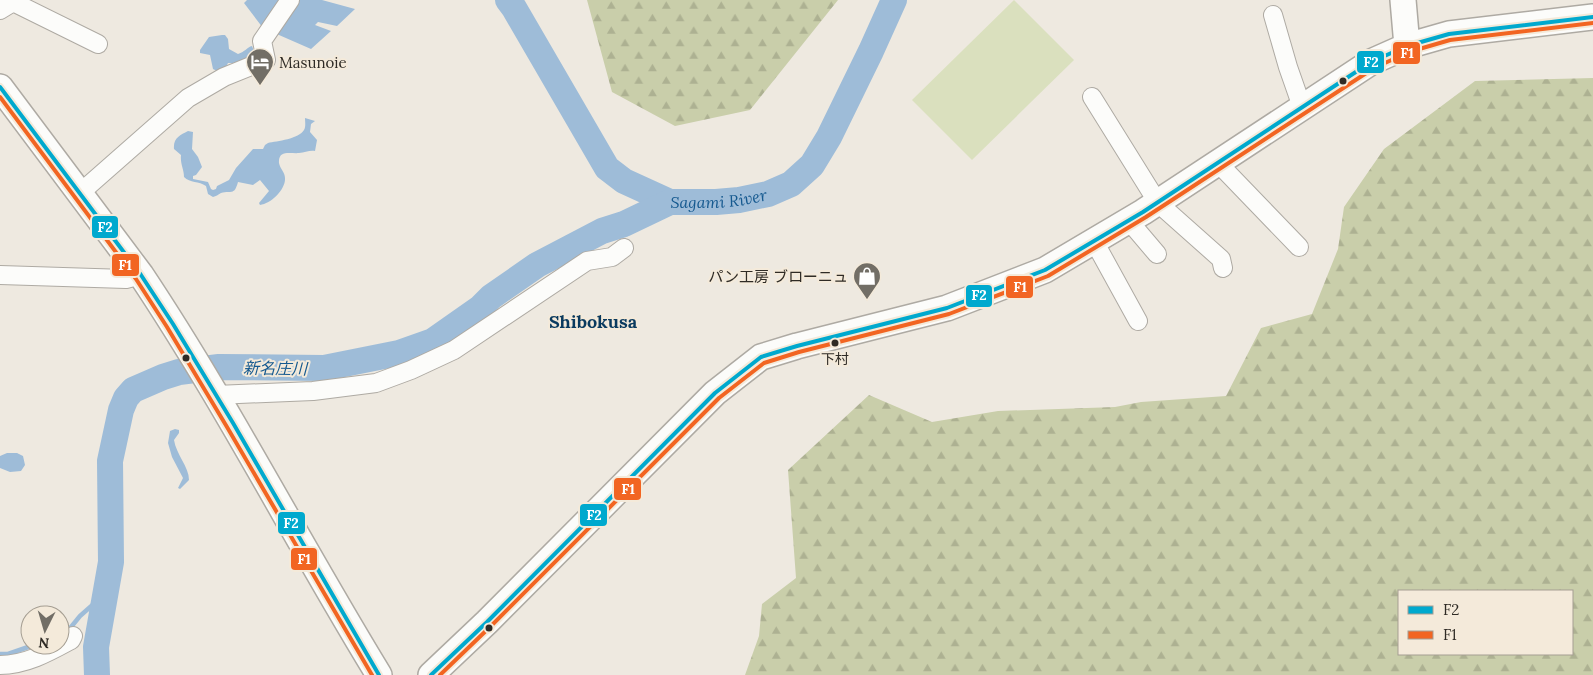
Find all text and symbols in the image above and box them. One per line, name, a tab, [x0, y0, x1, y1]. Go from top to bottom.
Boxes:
line badge: F1	[1392, 41, 1421, 65]
text: F1	[1400, 44, 1414, 62]
hotel icon: Masunoie	[245, 47, 275, 86]
line badge: F2	[1356, 50, 1385, 74]
place label: Masunoie	[279, 53, 347, 72]
text: F2	[1363, 53, 1379, 71]
unlabelled marker	[1338, 76, 1348, 86]
water label: Sagami River	[671, 184, 769, 212]
line badge: F2	[91, 215, 119, 239]
text: F2	[97, 218, 113, 236]
line badge: F1	[111, 253, 140, 277]
text: F1	[118, 256, 132, 274]
shop icon: パン工房 ブローニュ	[852, 261, 882, 300]
place label: パン工房 ブローニュ	[708, 267, 848, 286]
line badge: F1	[1005, 275, 1034, 299]
text: F1	[1013, 278, 1027, 296]
line badge: F2	[965, 284, 993, 308]
text: F2	[971, 286, 987, 304]
district label: Shibokusa	[549, 310, 638, 333]
marker: 下村	[830, 338, 840, 348]
place label: 下村	[821, 350, 849, 368]
unlabelled marker	[181, 353, 191, 363]
water label: 新名庄川	[243, 357, 309, 379]
line badge: F1	[613, 477, 642, 501]
text: F1	[621, 480, 635, 498]
line badge: F2	[579, 503, 608, 527]
text: F2	[586, 506, 602, 524]
line badge: F2	[277, 511, 306, 535]
text: F2	[283, 514, 299, 532]
line badge: F1	[290, 547, 318, 571]
text: F1	[297, 550, 311, 568]
legend	[1398, 590, 1573, 655]
text: F2	[1443, 600, 1459, 619]
north arrow	[20, 605, 70, 655]
unlabelled marker	[484, 623, 494, 633]
text: F1	[1443, 625, 1457, 644]
text: N	[38, 633, 50, 652]

